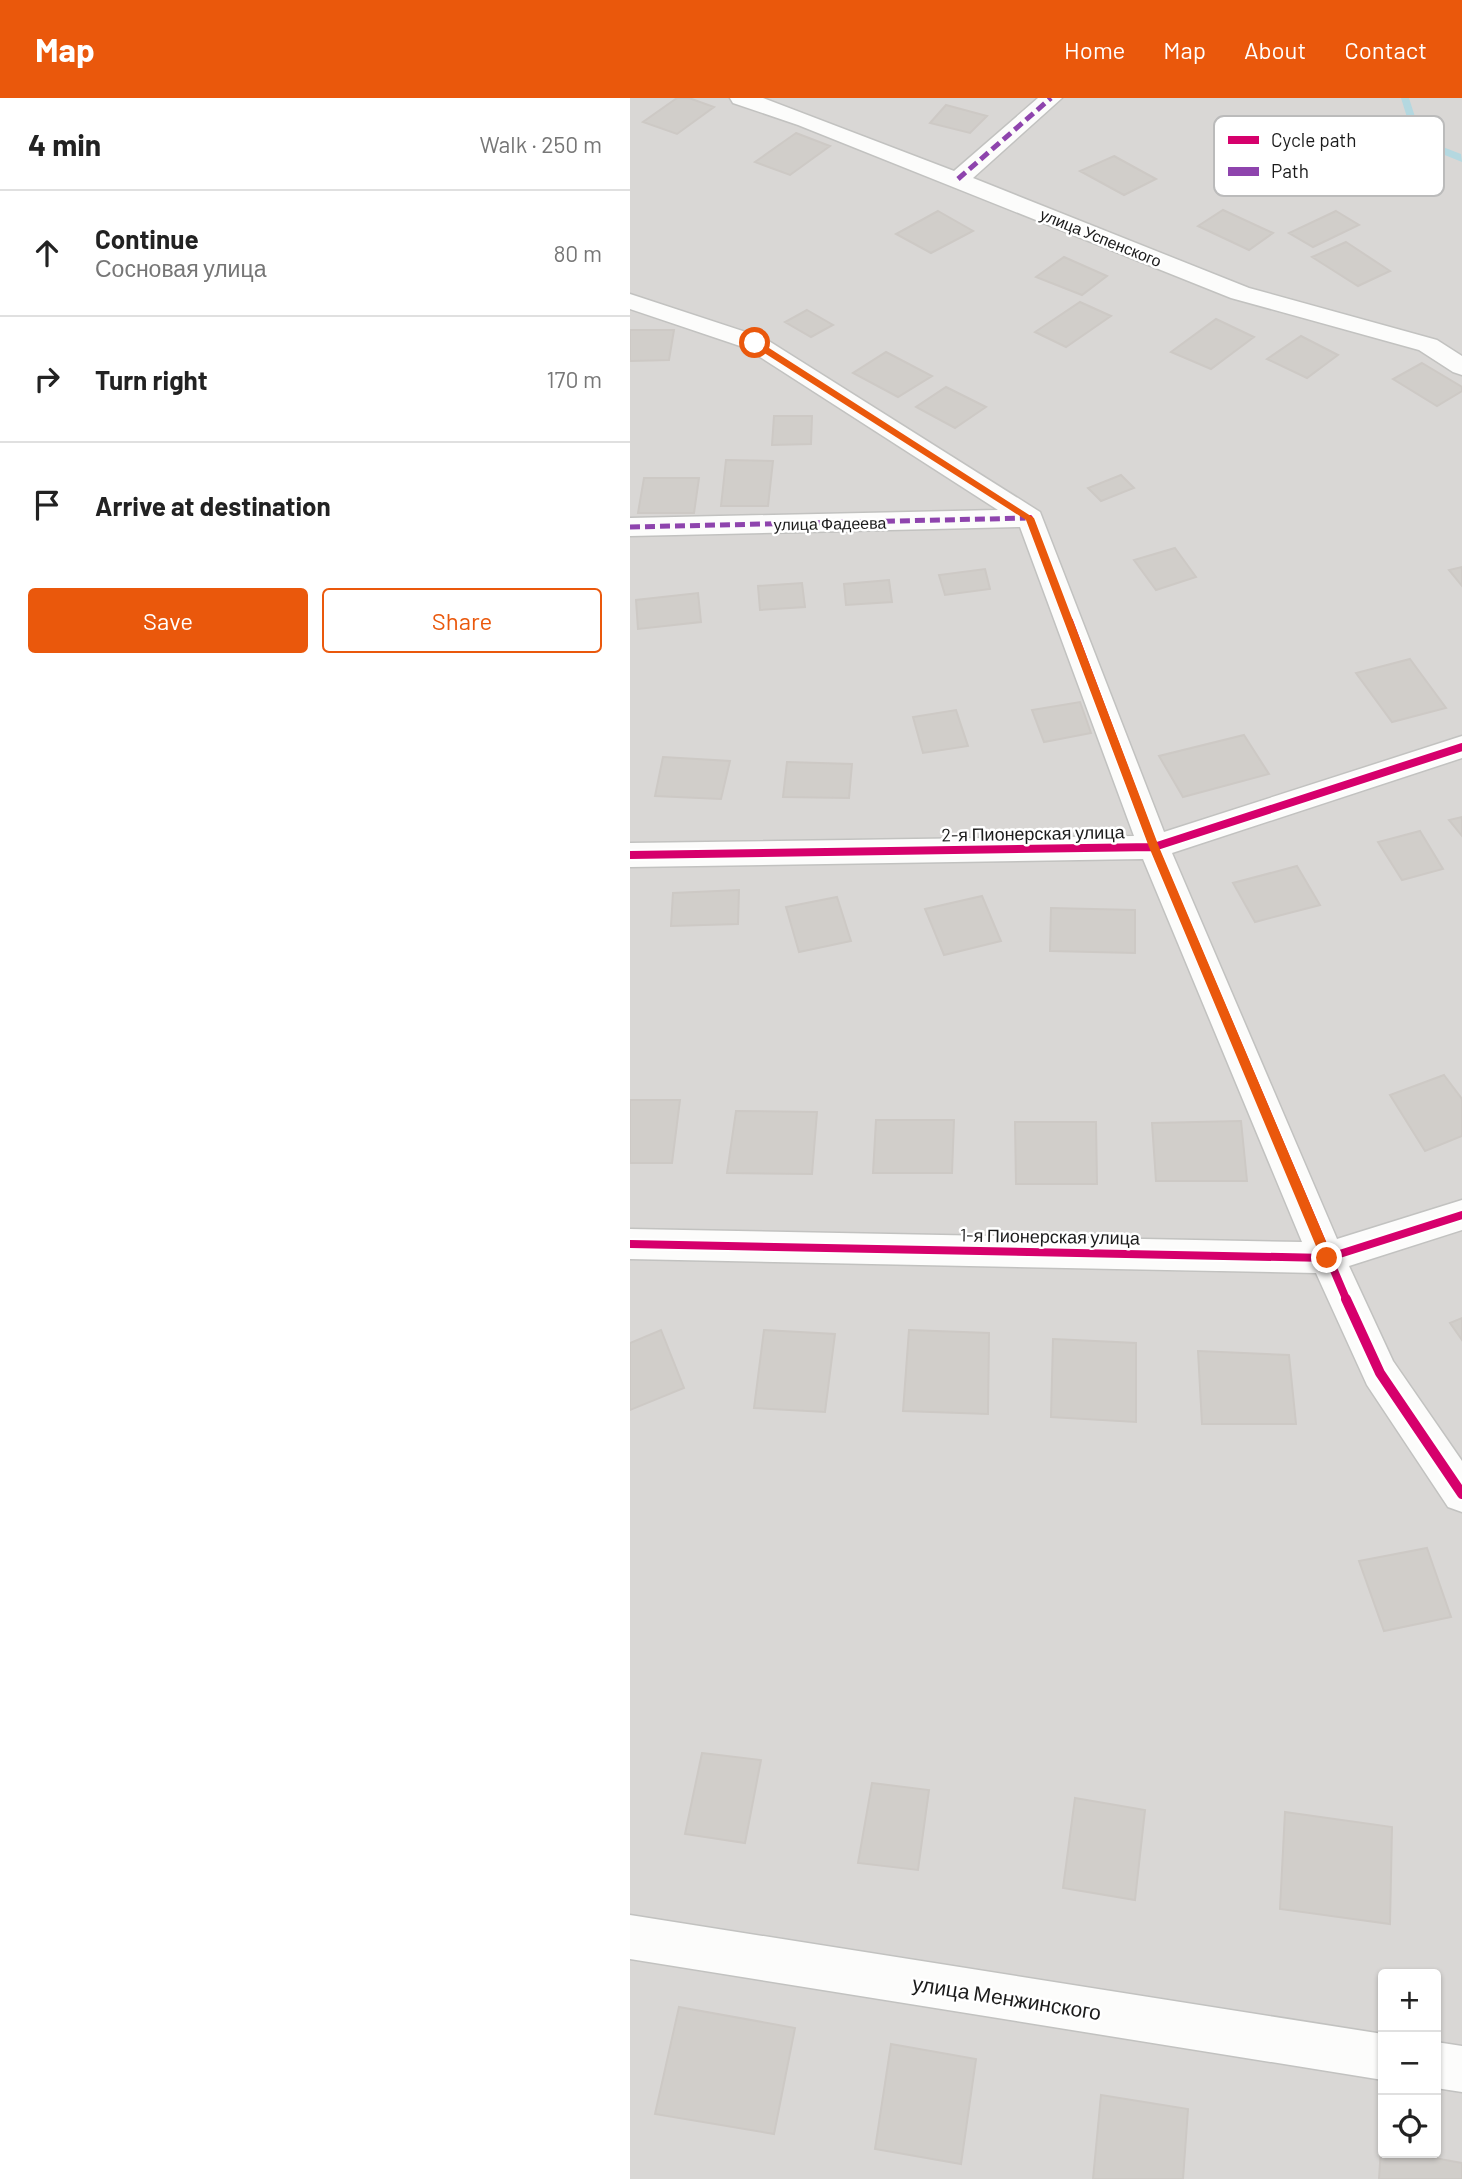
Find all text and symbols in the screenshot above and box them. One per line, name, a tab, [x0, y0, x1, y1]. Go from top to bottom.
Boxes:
text: Map	[35, 29, 95, 69]
text: Home	[1064, 35, 1125, 64]
text: Map	[1163, 35, 1206, 64]
text: About	[1244, 35, 1306, 64]
text: Contact	[1344, 35, 1427, 64]
legend	[1214, 116, 1444, 196]
text: 4 min	[28, 126, 101, 162]
text: Cycle path	[1271, 128, 1356, 151]
text: Walk · 250 m	[480, 130, 602, 158]
text: Path	[1271, 159, 1309, 182]
street label: улица Успенского	[1038, 204, 1165, 270]
text: Continue	[95, 223, 199, 254]
icon: ahead	[28, 234, 66, 272]
text: 80 m	[553, 239, 602, 267]
text: Сосновая улица	[95, 254, 266, 282]
route start	[739, 327, 770, 358]
icon: right	[28, 360, 66, 398]
text: Turn right	[95, 364, 208, 395]
text: 170 m	[546, 365, 602, 393]
icon: arrive	[28, 486, 66, 524]
text: Arrive at destination	[95, 490, 331, 521]
street label: улица Фадеева	[774, 513, 887, 533]
button: Save	[28, 588, 308, 653]
button: Share	[322, 588, 602, 653]
street label: 2-я Пионерская улица	[941, 820, 1126, 846]
street label: 1-я Пионерская улица	[960, 1223, 1141, 1249]
route end	[1311, 1242, 1342, 1273]
map controls	[1378, 1969, 1441, 2158]
button: +	[1378, 1969, 1441, 2032]
street label: улица Менжинского	[911, 1970, 1103, 2024]
button: −	[1378, 2032, 1441, 2095]
button: locate	[1378, 2095, 1441, 2158]

